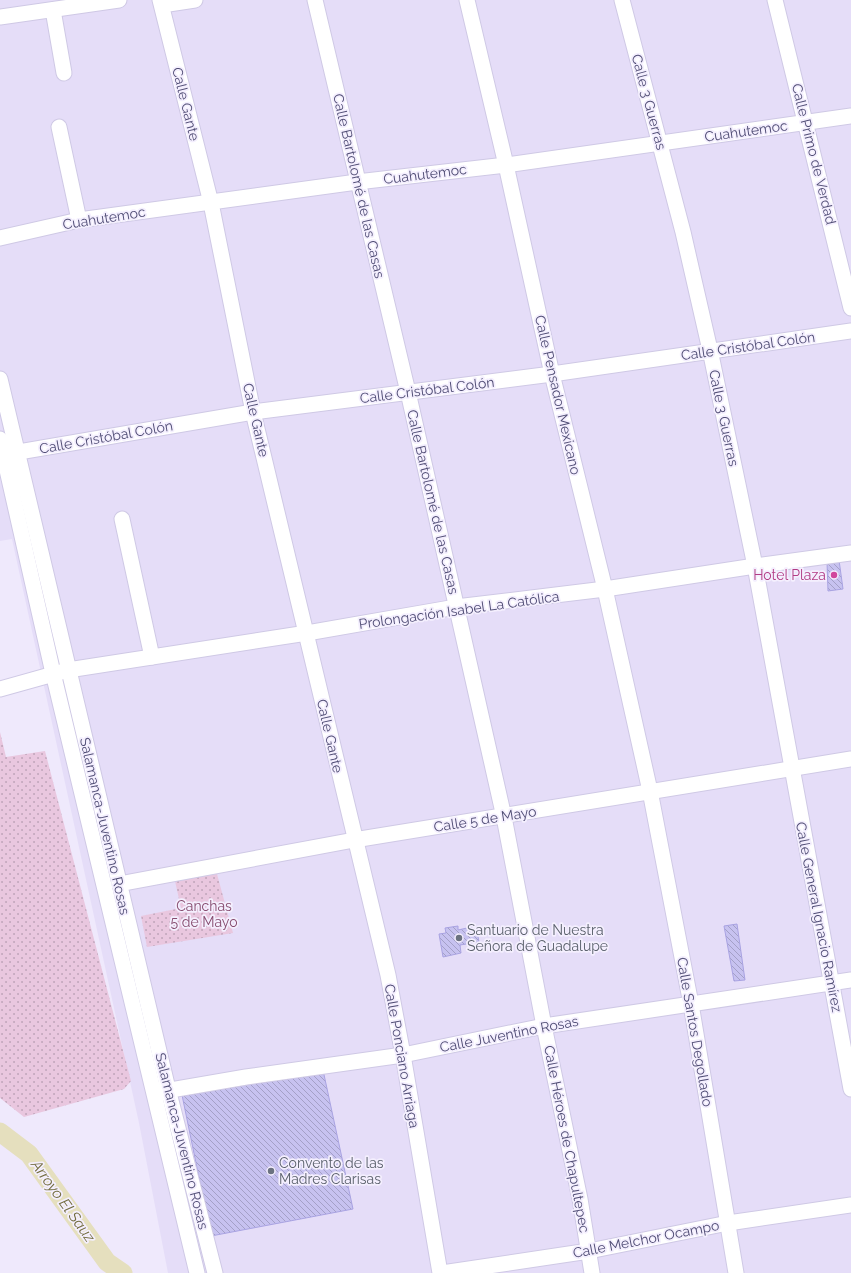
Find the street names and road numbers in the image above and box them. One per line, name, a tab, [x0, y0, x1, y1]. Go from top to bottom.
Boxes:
street label: Calle 3 Guerras	[629, 52, 670, 152]
street label: Calle Gante	[169, 66, 203, 142]
street label: Calle Primo de Verdad	[789, 82, 839, 226]
street label: Calle Bartolomé de las Casas	[330, 92, 388, 280]
street label: Cuahutemoc	[703, 117, 789, 145]
street label: Cuahutemoc	[382, 161, 468, 187]
street label: Cuahutemoc	[61, 204, 147, 232]
street label: Calle Pensador Mexicano	[532, 314, 584, 476]
street label: Calle Cristóbal Colón	[680, 329, 816, 363]
street label: Calle 3 Guerras	[706, 368, 742, 468]
street label: Calle Cristóbal Colón	[359, 374, 495, 406]
street label: Calle Gante	[240, 382, 272, 458]
street label: Calle Bartolomé de las Casas	[404, 408, 462, 596]
street label: Calle Cristóbal Colón	[38, 417, 174, 457]
street label: Prolongación Isabel La Católica	[358, 588, 560, 632]
street label: Calle Gante	[314, 698, 346, 774]
street label: Salamanca-Juventino Rosas	[77, 736, 133, 916]
street label: Calle 5 de Mayo	[433, 803, 537, 835]
street label: Calle General Ignacio Ramírez	[793, 821, 845, 1014]
street label: Calle Santos Degollado	[674, 956, 716, 1108]
street label: Calle Ponciano Arriaga	[381, 983, 423, 1129]
street label: Calle Juventino Rosas	[438, 1013, 580, 1055]
street label: Calle Héroes de Chapultepec	[541, 1044, 593, 1234]
street label: Salamanca-Juventino Rosas	[152, 1051, 212, 1231]
street label: Calle Melchor Ocampo	[571, 1217, 721, 1261]

